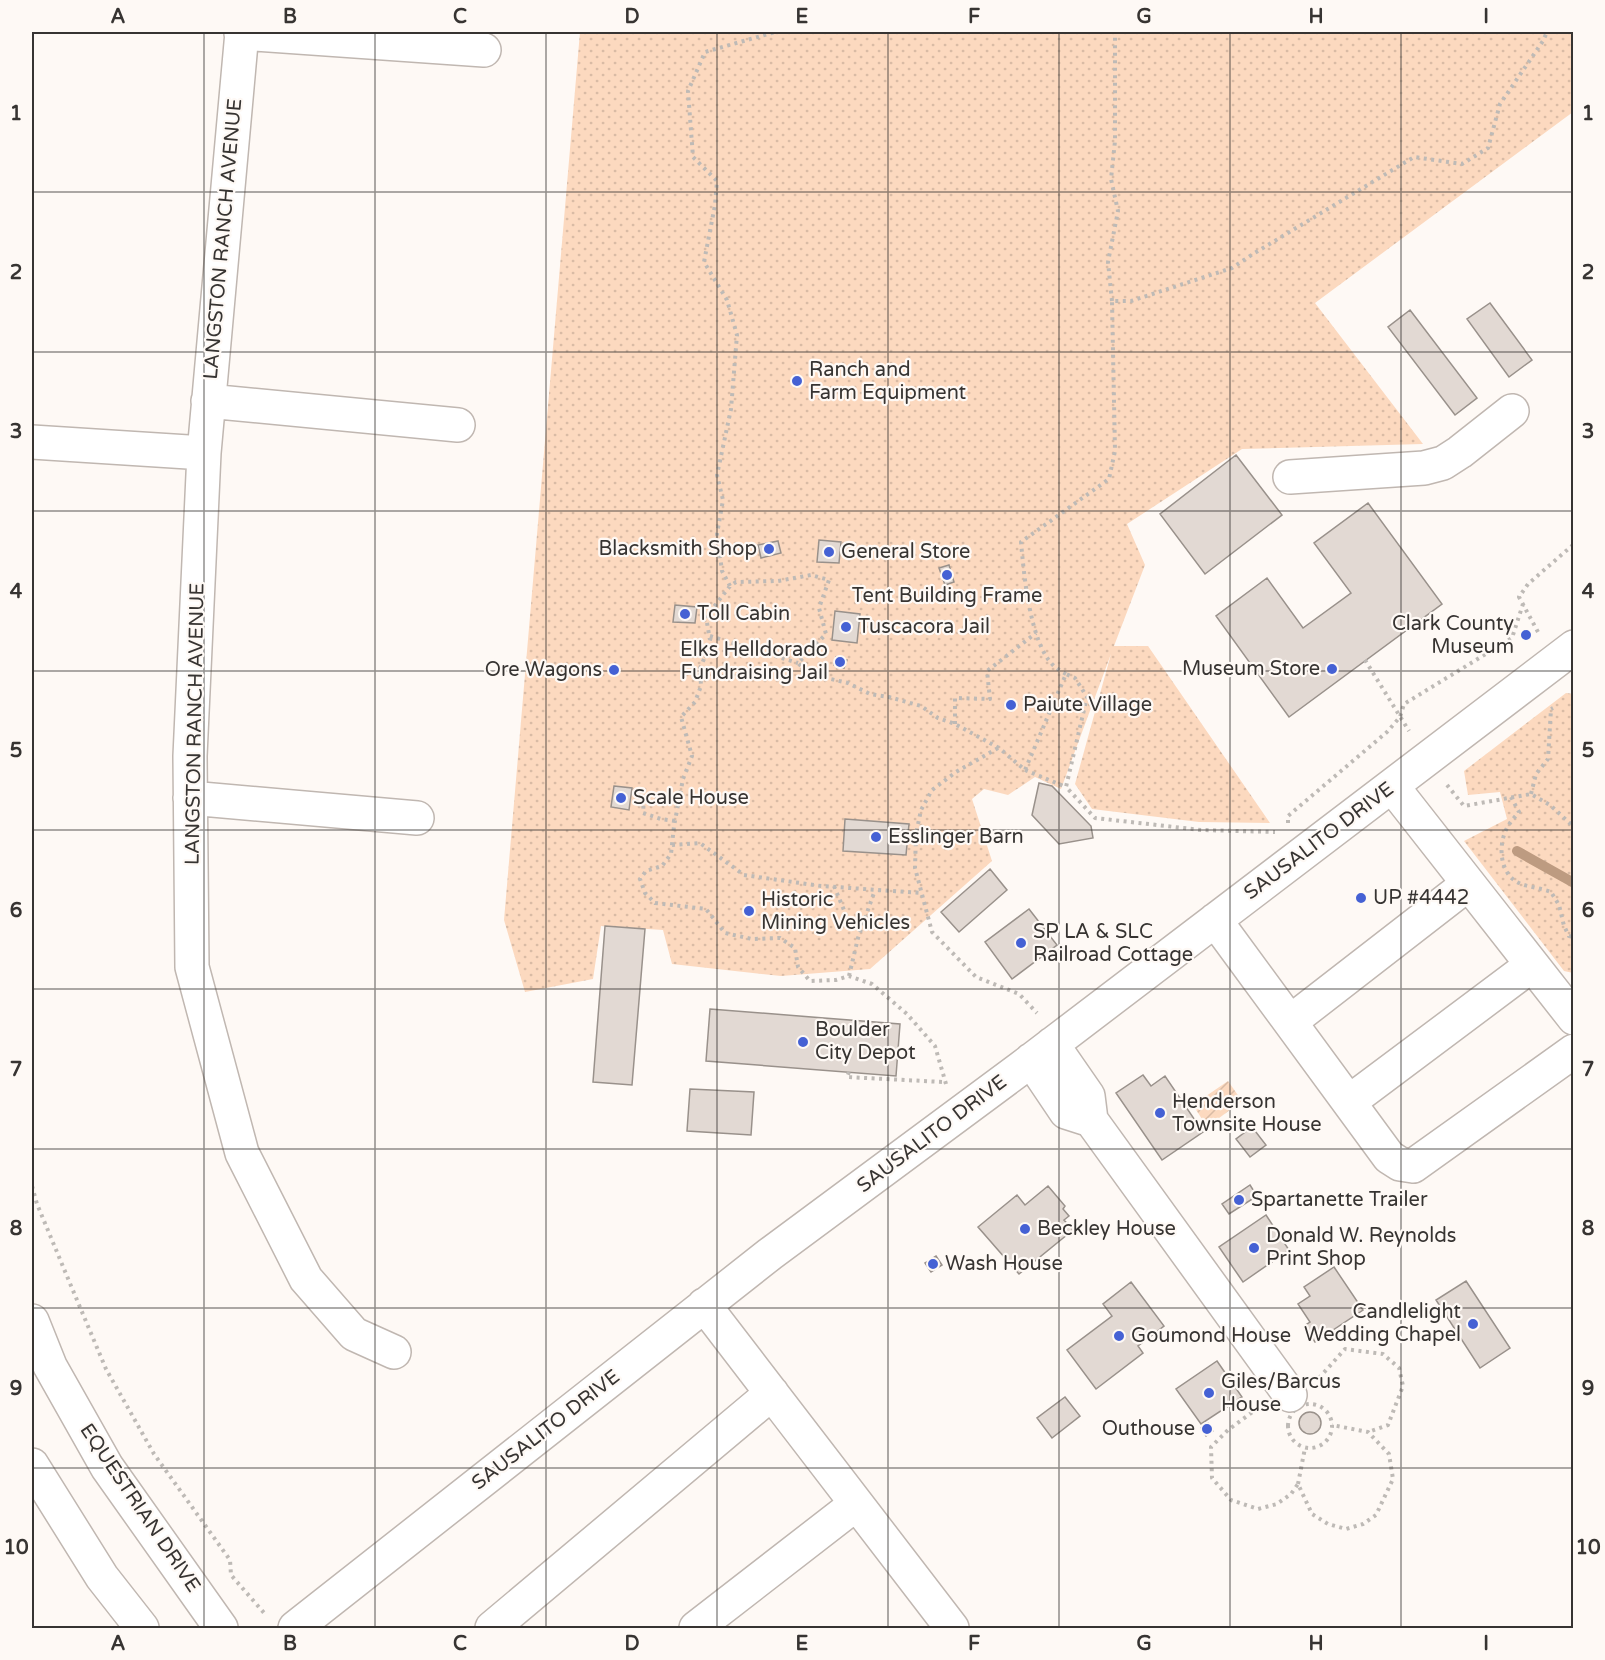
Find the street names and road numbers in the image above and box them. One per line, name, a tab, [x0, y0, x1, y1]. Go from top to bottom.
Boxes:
street label: LANGSTON RANCH AVENUE	[199, 97, 247, 381]
street label: LANGSTON RANCH AVENUE	[181, 583, 209, 865]
street label: SAUSALITO DRIVE	[1239, 777, 1399, 905]
street label: SAUSALITO DRIVE	[852, 1070, 1012, 1198]
street label: SAUSALITO DRIVE	[467, 1365, 625, 1495]
street label: EQUESTRIAN DRIVE	[75, 1419, 205, 1597]

